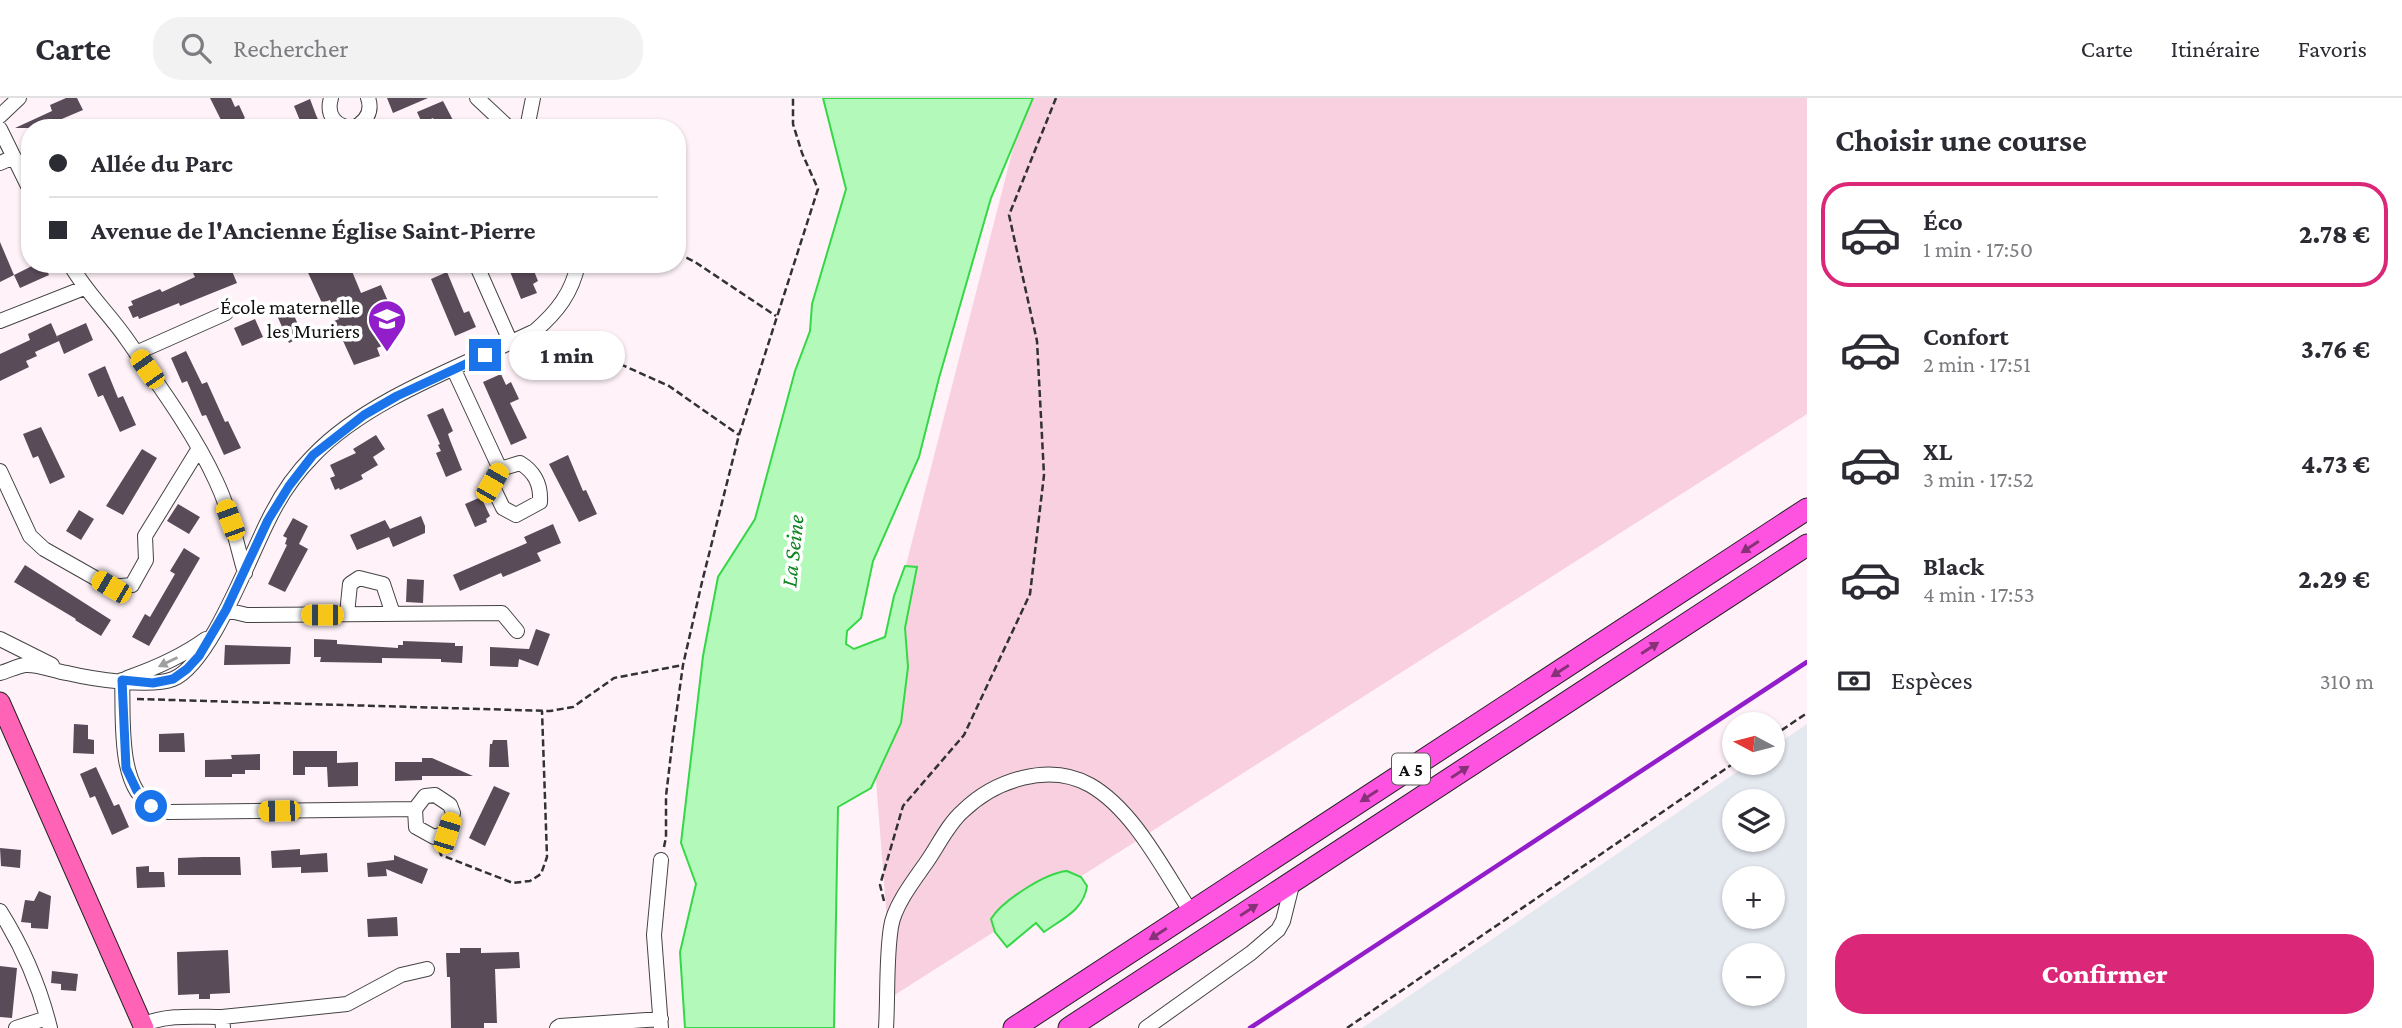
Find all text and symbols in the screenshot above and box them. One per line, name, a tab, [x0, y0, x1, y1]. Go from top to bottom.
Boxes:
search box	[153, 17, 643, 80]
icon: search	[177, 29, 215, 67]
text: Carte	[35, 30, 111, 67]
text: Rechercher	[233, 34, 349, 63]
text: Carte	[2081, 35, 2133, 62]
text: Itinéraire	[2171, 35, 2260, 62]
text: Favoris	[2298, 35, 2367, 62]
text: Choisir une course	[1835, 122, 2087, 158]
text: Allée du Parc	[91, 149, 233, 178]
icon: car	[1839, 203, 1902, 266]
text: Éco	[1923, 207, 1963, 236]
text: Avenue de l'Ancienne Église Saint-Pierre	[91, 216, 536, 245]
text: 2.78 €	[2299, 220, 2370, 249]
text: 1 min · 17:50	[1923, 236, 2033, 262]
place label: École maternelle les Muriers	[220, 295, 360, 343]
school or university icon: École maternelle les Muriers	[366, 298, 408, 353]
icon: car	[1839, 318, 1902, 381]
text: Confort	[1923, 322, 2009, 351]
callout: 1 min	[510, 330, 625, 380]
text: 3.76 €	[2301, 335, 2370, 364]
route end	[469, 339, 501, 371]
text: 1 min	[540, 342, 594, 368]
car	[127, 346, 168, 392]
text: 2 min · 17:51	[1923, 351, 2031, 377]
icon: car	[1839, 433, 1902, 496]
text: XL	[1923, 437, 1952, 466]
text: 4.73 €	[2301, 450, 2370, 479]
car	[473, 460, 512, 506]
text: 3 min · 17:52	[1923, 466, 2034, 492]
car	[213, 497, 248, 543]
water label: La Seine	[775, 513, 809, 588]
one-way arrow	[1741, 540, 1759, 554]
icon: car	[1839, 548, 1902, 611]
text: Black	[1923, 552, 1984, 581]
text: 2.29 €	[2298, 565, 2370, 594]
car	[88, 567, 135, 607]
text: 4 min · 17:53	[1923, 581, 2035, 607]
car	[302, 605, 344, 626]
one-way arrow	[1641, 641, 1660, 654]
one-way arrow	[158, 656, 178, 668]
icon: cash	[1835, 662, 1873, 700]
one-way arrow	[1550, 665, 1569, 678]
text: Espèces	[1891, 666, 1973, 695]
text: 310 m	[2320, 668, 2374, 694]
north arrow	[1722, 712, 1785, 775]
map controls	[1722, 712, 1785, 1006]
road number: A 5	[1392, 754, 1430, 784]
one-way arrow	[1451, 765, 1469, 779]
one-way arrow	[1360, 789, 1378, 803]
button: layers	[1722, 789, 1785, 852]
route start	[135, 790, 167, 822]
car	[258, 800, 301, 822]
car	[431, 810, 464, 856]
button: +	[1722, 866, 1785, 929]
one-way arrow	[1240, 903, 1258, 917]
one-way arrow	[1149, 927, 1168, 940]
button: Confirmer	[1835, 934, 2374, 1014]
button: −	[1722, 943, 1785, 1006]

